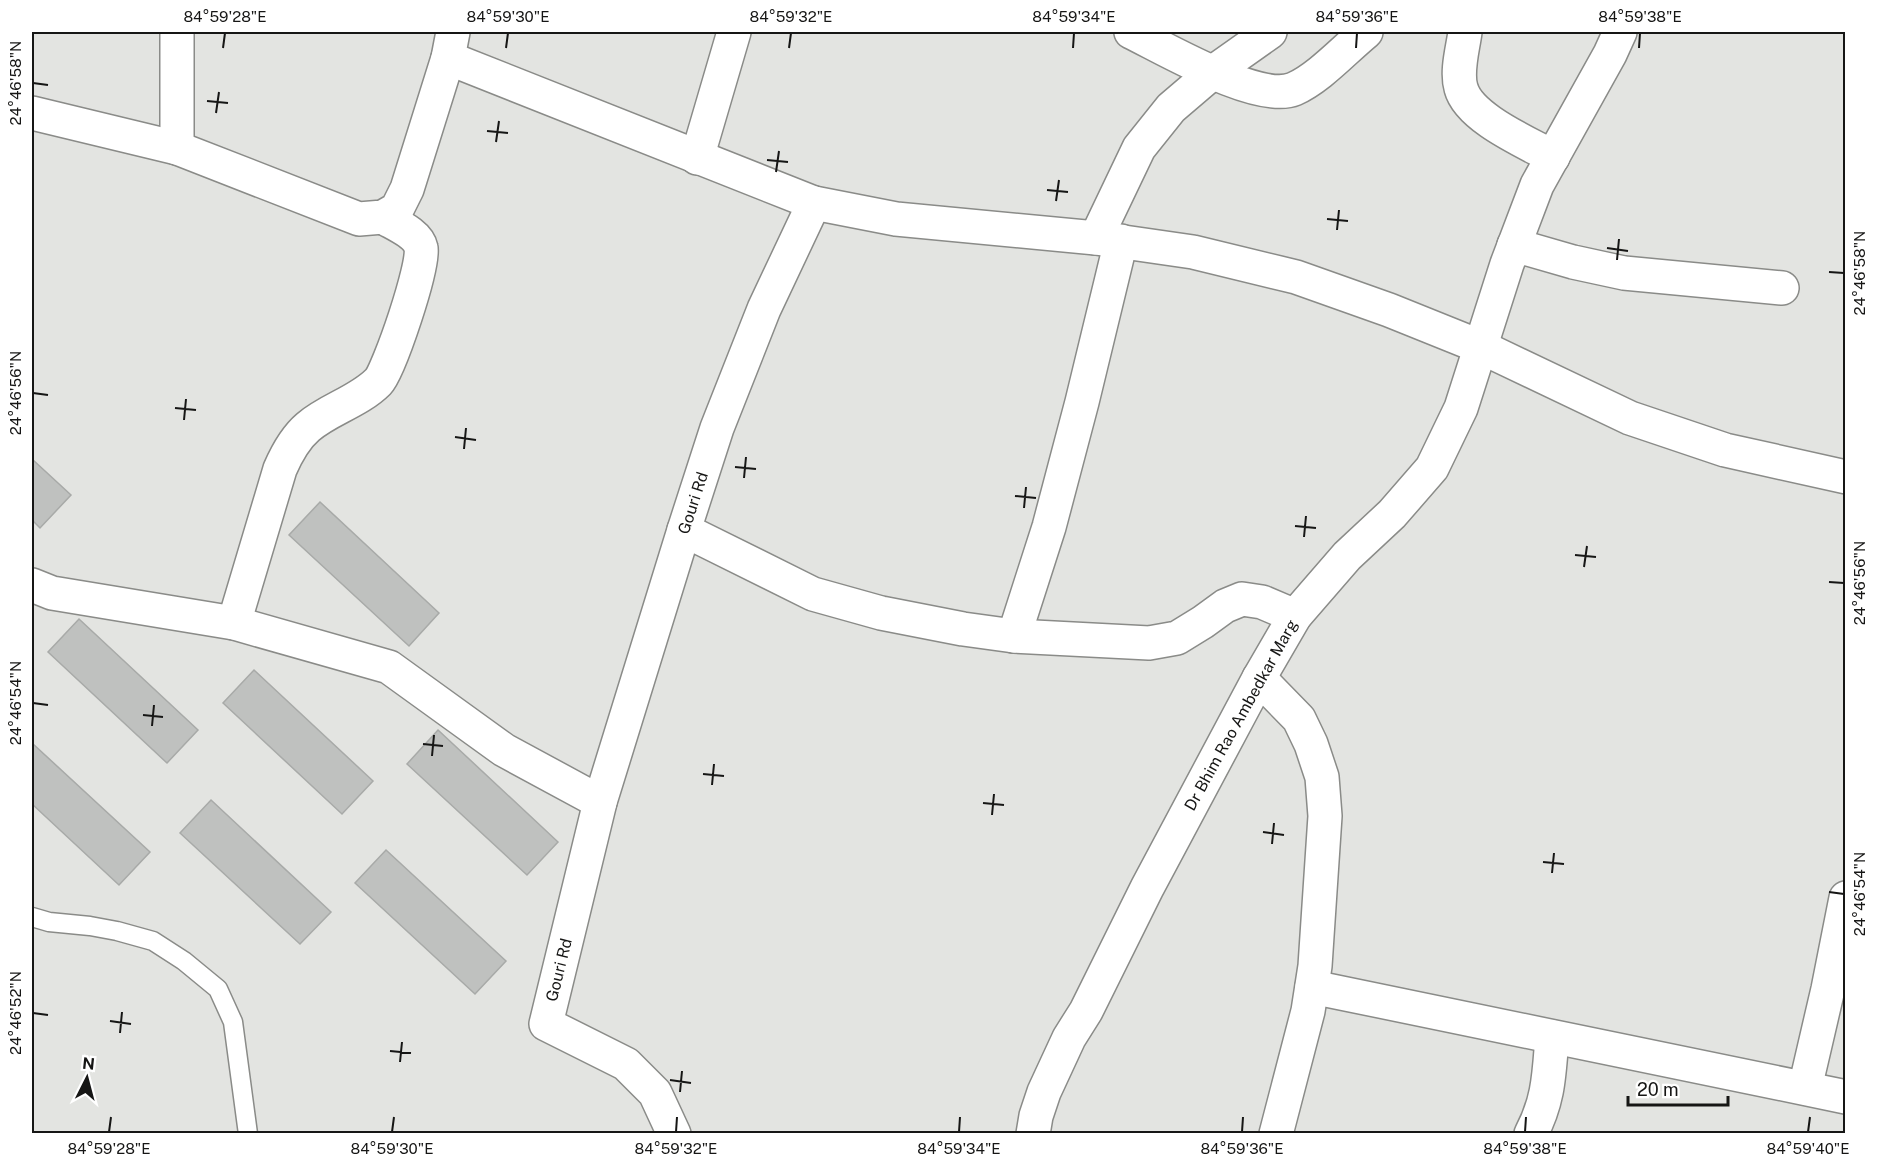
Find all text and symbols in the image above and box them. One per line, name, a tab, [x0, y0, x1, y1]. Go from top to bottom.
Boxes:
text: 84°59'28"E	[183, 8, 267, 25]
text: 84°59'30"E	[467, 8, 549, 25]
text: 84°59'32"E	[750, 8, 832, 25]
text: 84°59'34"E	[1032, 8, 1116, 25]
text: 84°59'36"E	[1315, 8, 1399, 25]
text: 84°59'38"E	[1598, 8, 1682, 25]
text: 24°46'58"N	[7, 41, 24, 125]
text: 24°46'58"N	[1851, 231, 1868, 315]
text: 24°46'56"N	[7, 351, 24, 435]
street label: Gouri Rd	[674, 469, 712, 537]
text: 24°46'56"N	[1851, 541, 1868, 625]
street label: Dr Bhim Rao Ambedkar Marg	[1180, 616, 1302, 814]
text: 24°46'54"N	[7, 661, 24, 745]
text: 24°46'54"N	[1851, 852, 1868, 936]
street label: Gouri Rd	[542, 936, 576, 1004]
text: 24°46'52"N	[7, 971, 24, 1055]
north arrow	[57, 1048, 117, 1108]
text: N	[81, 1053, 96, 1074]
scale bar	[1628, 1069, 1728, 1107]
text: 20 m	[1637, 1079, 1679, 1100]
text: 84°59'28"E	[67, 1140, 151, 1157]
text: 84°59'30"E	[351, 1140, 433, 1157]
text: 84°59'32"E	[635, 1140, 717, 1157]
text: 84°59'34"E	[917, 1140, 1001, 1157]
text: 84°59'36"E	[1200, 1140, 1284, 1157]
text: 84°59'38"E	[1483, 1140, 1567, 1157]
text: 84°59'40"E	[1766, 1140, 1850, 1157]

